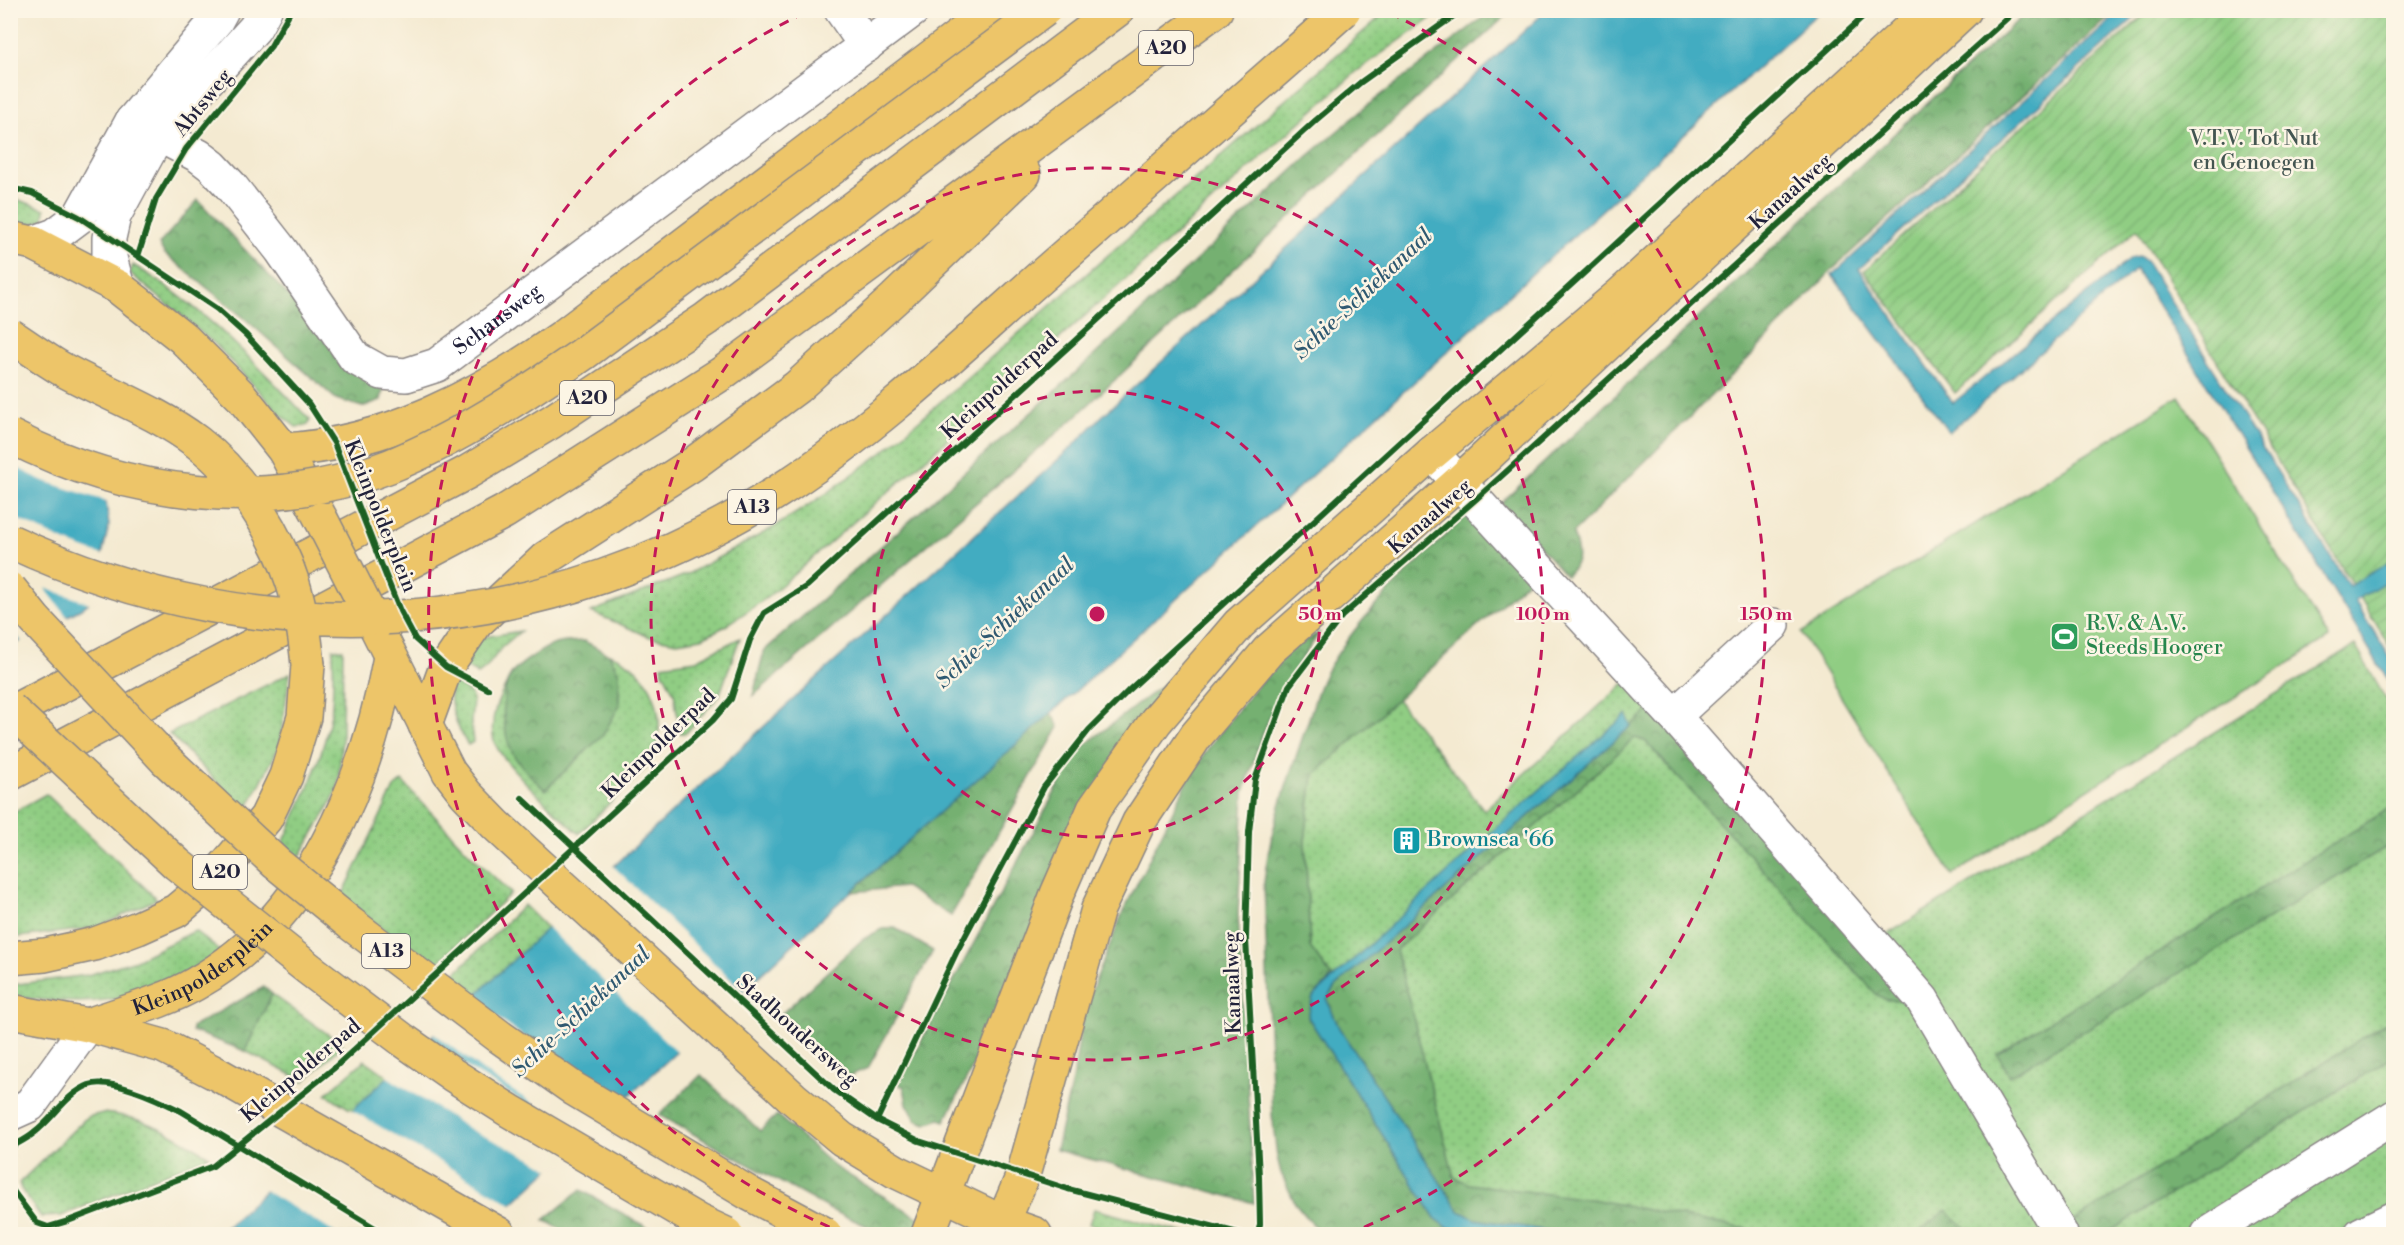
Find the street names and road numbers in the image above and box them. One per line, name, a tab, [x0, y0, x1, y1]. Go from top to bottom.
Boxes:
road number: A20	[1139, 31, 1193, 65]
street label: Abtsweg	[167, 64, 238, 143]
street label: Kanaalweg	[1744, 148, 1838, 236]
street label: Schansweg	[448, 278, 547, 361]
street label: Kleinpolderpad	[936, 327, 1064, 445]
road number: A20	[560, 381, 614, 415]
street label: Kleinpolderplein	[338, 436, 423, 597]
street label: Kanaalweg	[1383, 473, 1477, 560]
road number: A13	[728, 490, 776, 524]
street label: Kleinpolderpad	[597, 683, 722, 805]
road number: A20	[193, 855, 247, 889]
street label: Kleinpolderplein	[129, 916, 279, 1022]
street label: Kanaalweg	[1218, 931, 1248, 1035]
road number: A13	[362, 934, 410, 968]
street label: Stadhoudersweg	[730, 969, 864, 1093]
street label: Kleinpolderpad	[236, 1013, 366, 1129]

